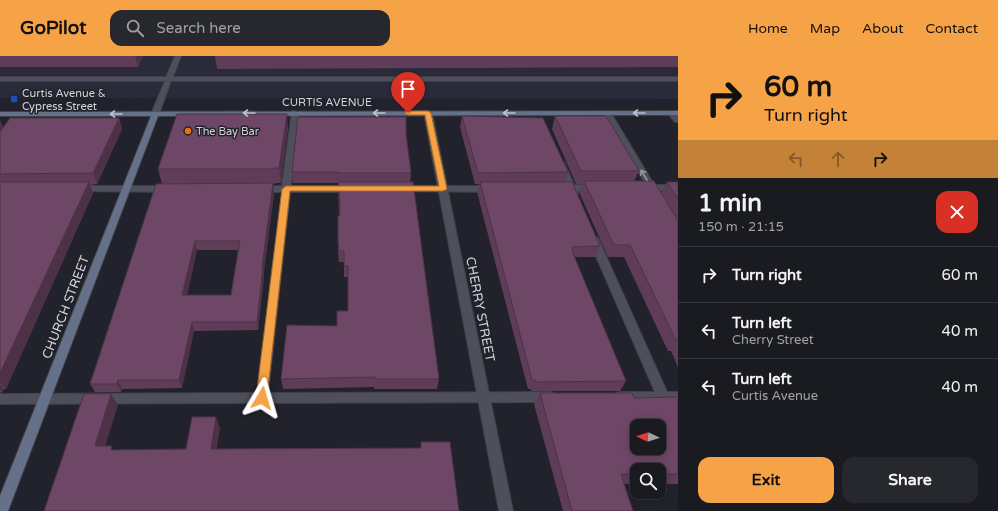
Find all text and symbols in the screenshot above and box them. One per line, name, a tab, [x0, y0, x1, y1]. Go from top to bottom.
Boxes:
search box	[110, 10, 390, 46]
text: GoPilot	[20, 17, 86, 39]
icon: search	[124, 17, 146, 39]
text: Search here	[156, 19, 241, 37]
text: Home	[748, 20, 788, 37]
text: Map	[810, 20, 840, 37]
text: About	[862, 20, 904, 37]
text: Contact	[926, 20, 978, 37]
text: 60 m	[764, 70, 832, 104]
pin	[391, 72, 425, 113]
icon: right	[698, 72, 750, 124]
icon: arrive	[397, 78, 419, 100]
place label: Curtis Avenue & Cypress Street	[22, 87, 106, 113]
marker: Curtis Avenue & Cypress Street	[9, 94, 19, 104]
street label: CURTIS AVENUE	[282, 96, 372, 109]
text: Turn right	[764, 104, 848, 126]
one-way arrow	[243, 109, 256, 117]
one-way arrow	[373, 109, 386, 117]
one-way arrow	[503, 109, 516, 117]
one-way arrow	[633, 109, 646, 117]
one-way arrow	[110, 110, 123, 118]
place label: The Bay Bar	[196, 125, 260, 138]
marker: The Bay Bar	[183, 126, 193, 136]
icon: left	[785, 148, 807, 170]
icon: ahead	[827, 148, 849, 170]
icon: right	[869, 148, 891, 170]
one-way arrow	[639, 169, 647, 181]
text: 1 min	[698, 189, 762, 218]
button: close	[936, 191, 978, 233]
text: 150 m · 21:15	[698, 219, 784, 235]
street label: CHURCH STREET	[39, 253, 93, 361]
street label: CHERRY STREET	[462, 255, 498, 363]
icon: right	[698, 264, 720, 286]
text: Turn right	[732, 266, 802, 284]
text: 60 m	[941, 266, 978, 284]
text: Turn left	[732, 314, 792, 332]
icon: left	[698, 320, 720, 342]
text: 40 m	[941, 322, 978, 340]
text: Cherry Street	[732, 332, 814, 348]
text: Turn left	[732, 370, 792, 388]
icon: left	[698, 376, 720, 398]
position arrow	[241, 377, 283, 419]
text: 40 m	[941, 378, 978, 396]
text: Curtis Avenue	[732, 388, 818, 404]
north arrow	[630, 419, 666, 455]
map controls	[630, 419, 666, 499]
button: Exit	[698, 457, 834, 503]
button: Share	[842, 457, 978, 503]
button: search	[630, 463, 666, 499]

